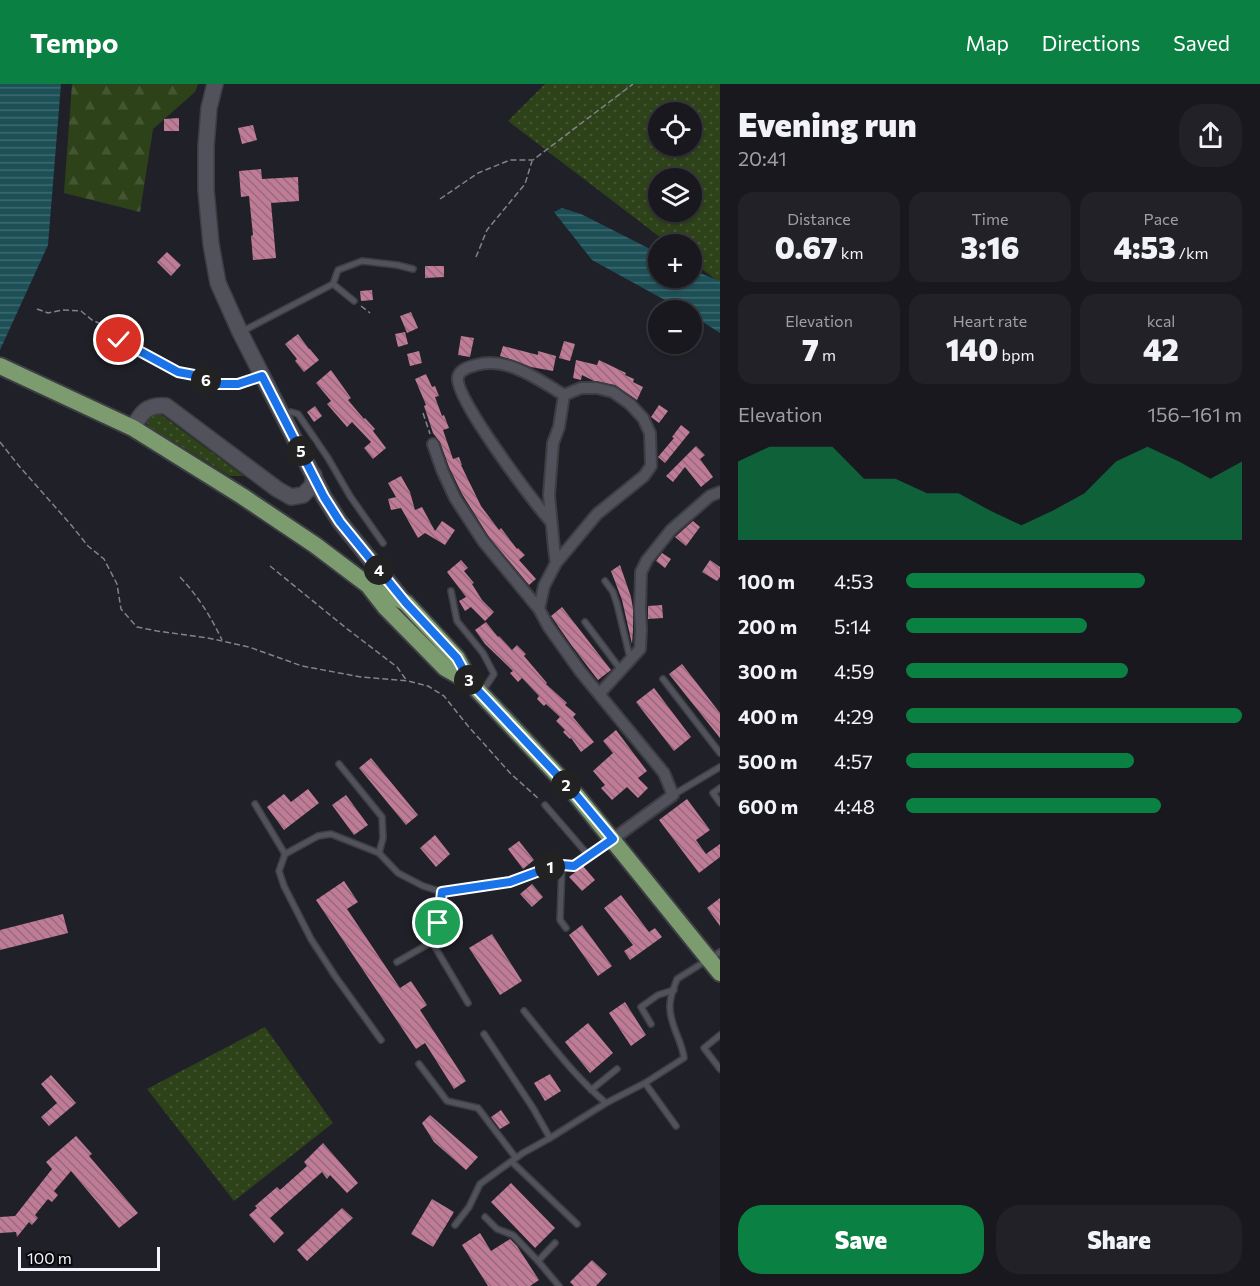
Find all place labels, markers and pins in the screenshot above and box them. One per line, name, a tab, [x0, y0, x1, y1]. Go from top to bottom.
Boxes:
pin	[93, 314, 144, 365]
pin: 6	[191, 365, 221, 395]
pin: 5	[286, 436, 316, 466]
pin: 4	[364, 555, 394, 585]
pin: 3	[454, 665, 484, 695]
pin: 2	[551, 770, 581, 800]
pin: 1	[535, 852, 565, 882]
pin	[412, 897, 463, 948]

